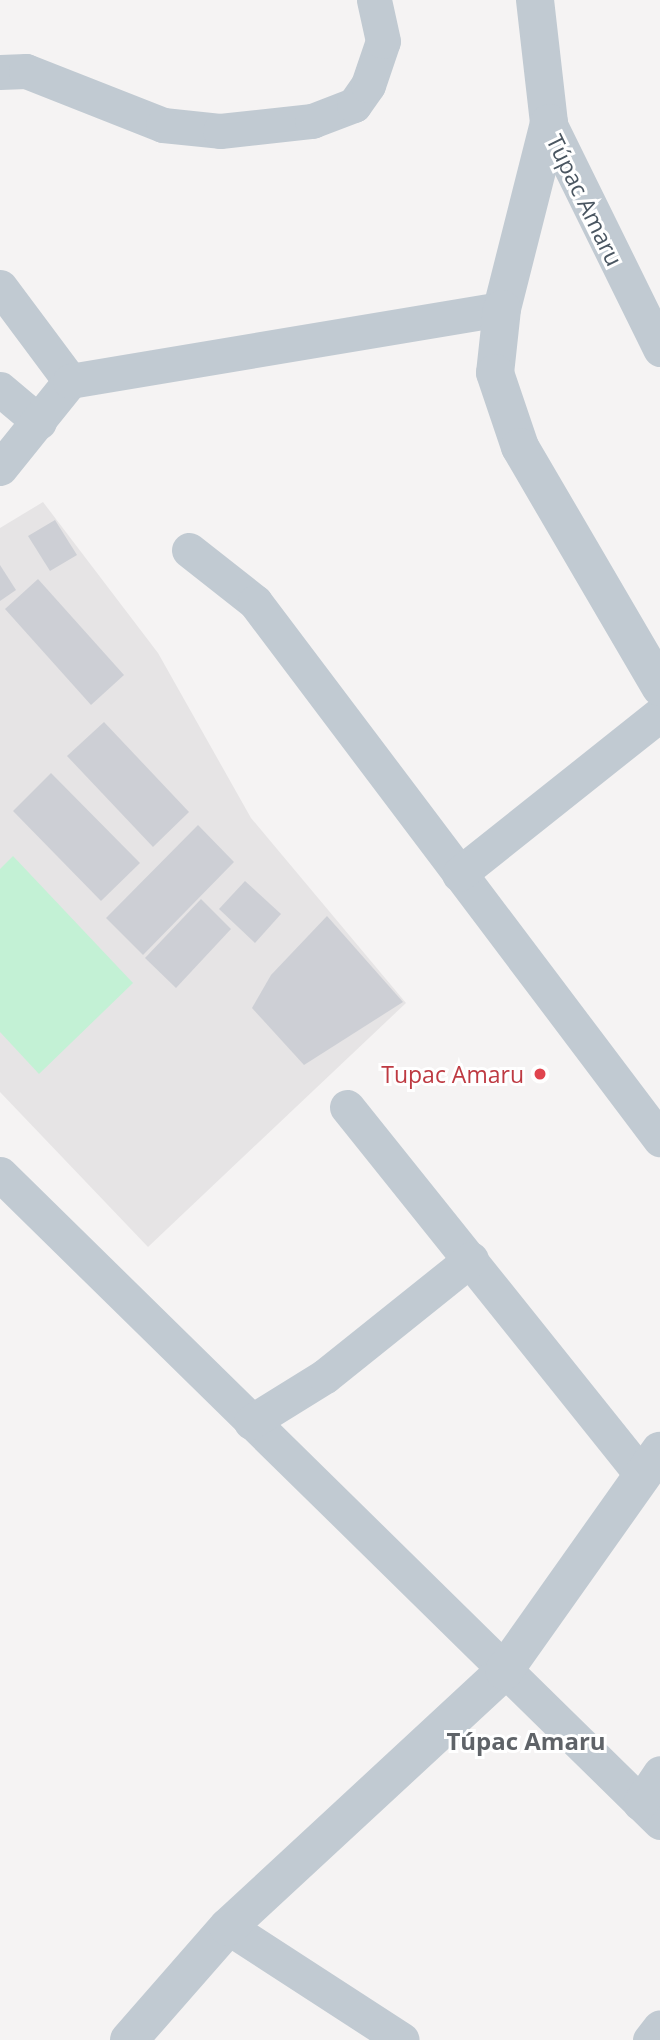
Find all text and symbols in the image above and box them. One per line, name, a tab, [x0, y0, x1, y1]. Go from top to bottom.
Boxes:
street label: Túpac Amaru	[541, 130, 629, 270]
place label: Tupac Amaru	[381, 1060, 524, 1088]
marker: Tupac Amaru	[530, 1064, 550, 1084]
district label: Túpac Amaru	[446, 1727, 606, 1755]

